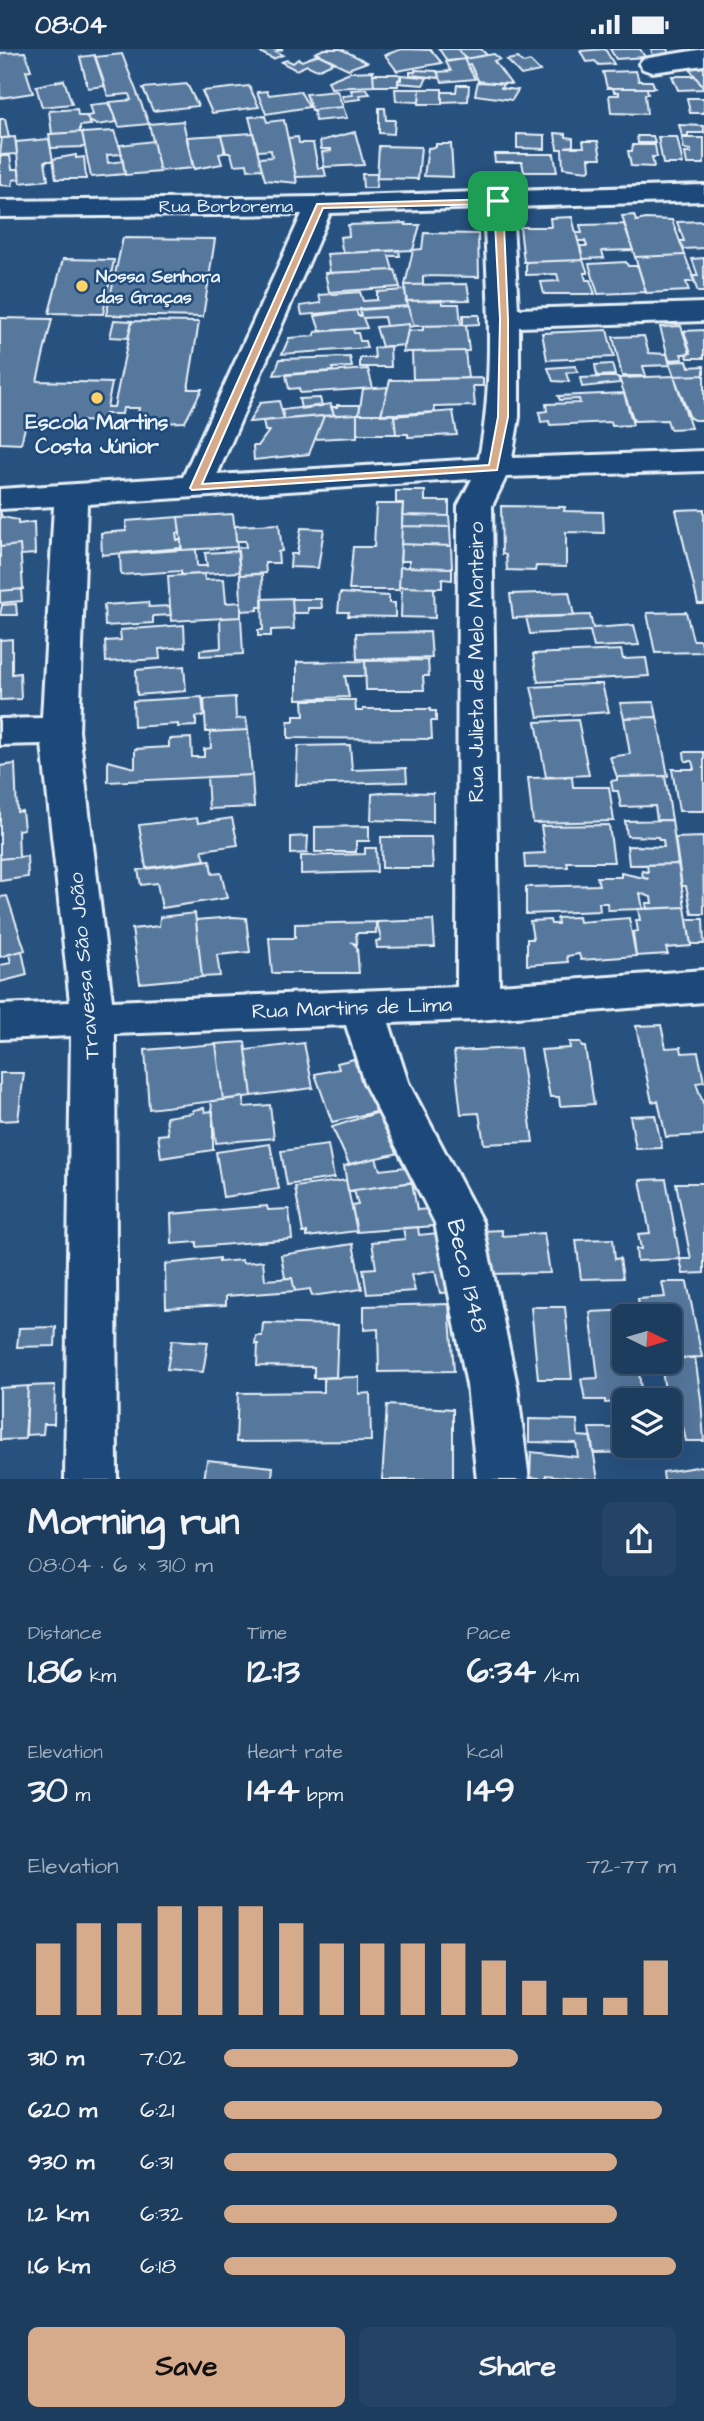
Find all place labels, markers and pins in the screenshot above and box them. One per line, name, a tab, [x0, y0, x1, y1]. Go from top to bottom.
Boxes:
pin	[468, 171, 528, 231]
place label: Nossa Senhora das Graças	[95, 264, 221, 310]
marker: Nossa Senhora das Graças	[74, 278, 90, 294]
marker: Escola Martins Costa Júnior	[89, 390, 105, 406]
place label: Escola Martins Costa Júnior	[26, 408, 169, 461]

